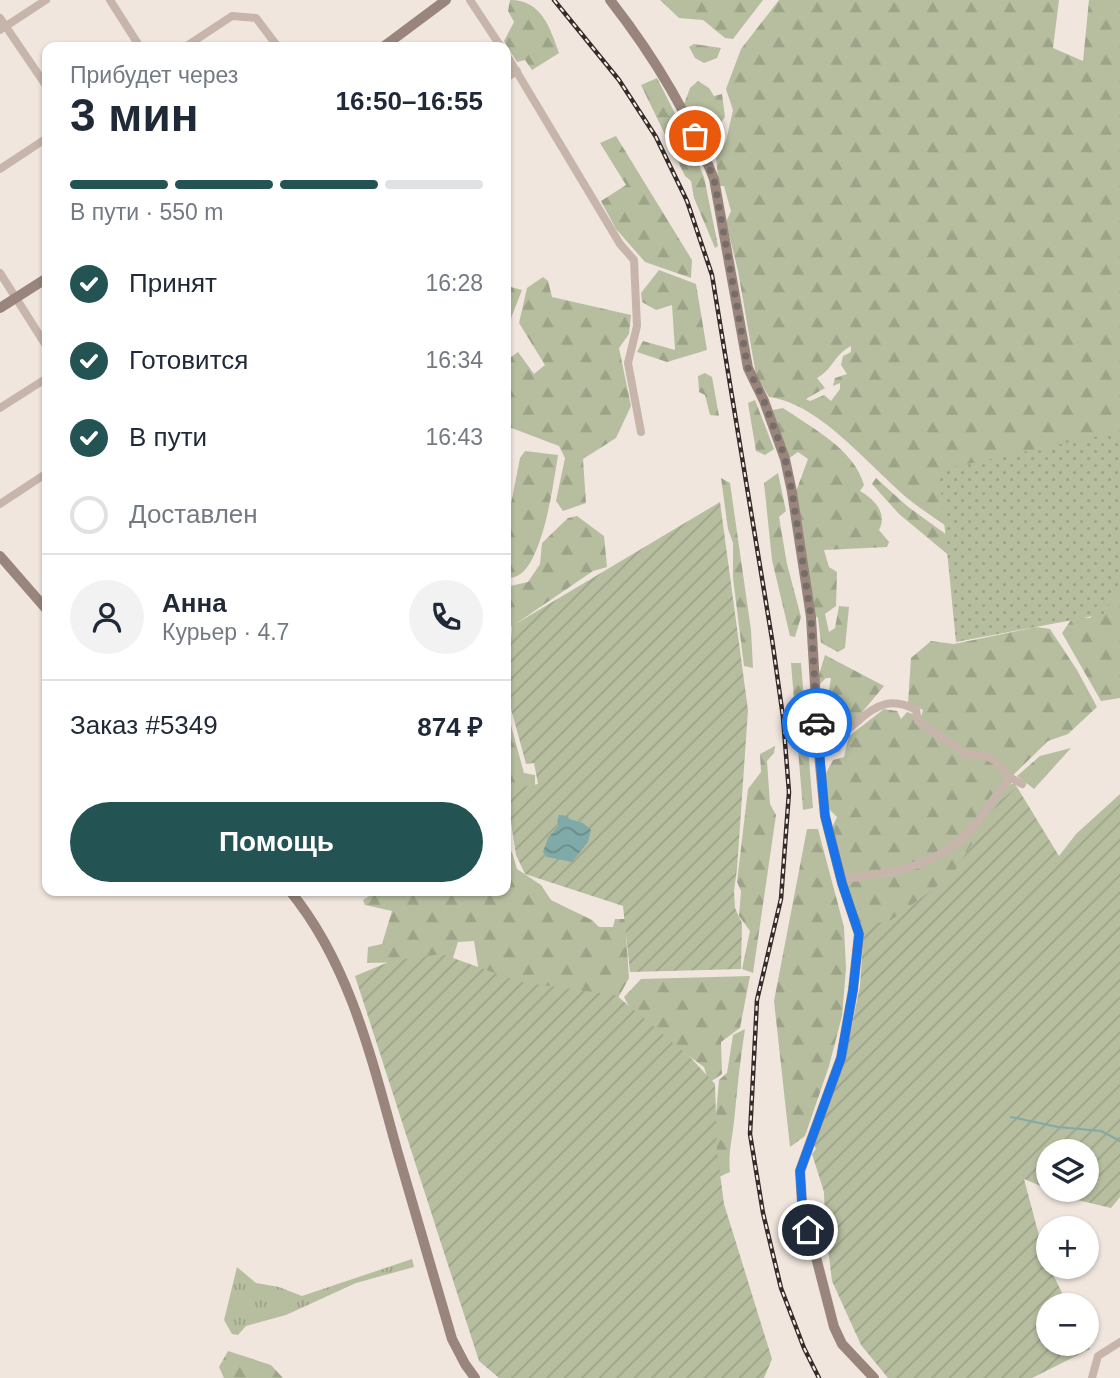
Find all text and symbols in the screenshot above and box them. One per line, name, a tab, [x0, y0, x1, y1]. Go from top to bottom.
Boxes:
text: Прибудет через	[70, 62, 238, 88]
text: 16:50–16:55	[336, 86, 483, 116]
text: 3 мин	[70, 89, 198, 141]
pin	[665, 106, 725, 166]
icon: bag	[676, 117, 714, 155]
text: В пути · 550 m	[70, 199, 223, 225]
icon: check	[70, 265, 108, 303]
text: Принят	[129, 268, 217, 298]
text: 16:28	[425, 270, 483, 296]
icon: check	[70, 342, 108, 380]
text: Готовится	[129, 345, 248, 375]
text: 16:34	[425, 347, 483, 373]
icon: check	[70, 419, 108, 457]
text: В пути	[129, 422, 207, 452]
text: 16:43	[425, 424, 483, 450]
text: Доставлен	[129, 499, 258, 529]
button: person	[70, 580, 144, 654]
button: phone	[409, 580, 483, 654]
text: Анна	[162, 588, 227, 618]
text: Курьер · 4.7	[162, 619, 289, 645]
courier	[782, 688, 852, 758]
icon: car	[798, 704, 836, 742]
text: Заказ #5349	[70, 710, 218, 740]
text: 874 ₽	[417, 712, 483, 742]
button: Помощь	[70, 802, 483, 882]
map controls	[1036, 1139, 1099, 1356]
button: layers	[1036, 1139, 1099, 1202]
pin	[778, 1200, 838, 1260]
icon: home	[789, 1211, 827, 1249]
button: +	[1036, 1216, 1099, 1279]
button: −	[1036, 1293, 1099, 1356]

